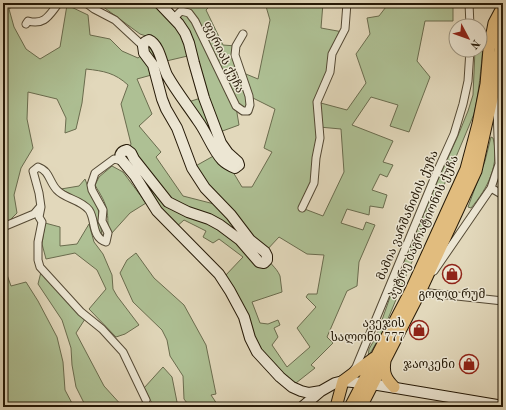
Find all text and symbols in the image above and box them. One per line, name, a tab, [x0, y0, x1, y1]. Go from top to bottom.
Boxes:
north arrow	[448, 18, 488, 58]
street label: ფერიას ქუჩა	[201, 19, 247, 95]
text: N	[467, 37, 481, 51]
street label: მამია ვარშანიძის ქუჩა	[373, 148, 441, 282]
street label: პეტრე ბაგრატიონის ქუჩა	[385, 153, 461, 301]
shop icon: გოლდ რუმ	[441, 263, 463, 285]
place label: გოლდ რუმ	[418, 288, 486, 301]
place label: ავეჯის სალონი 777	[330, 317, 405, 344]
shop icon: ავეჯის სალონი 777	[408, 319, 430, 341]
shop icon: ჯაოკენი	[458, 353, 480, 375]
place label: ჯაოკენი	[403, 357, 455, 371]

